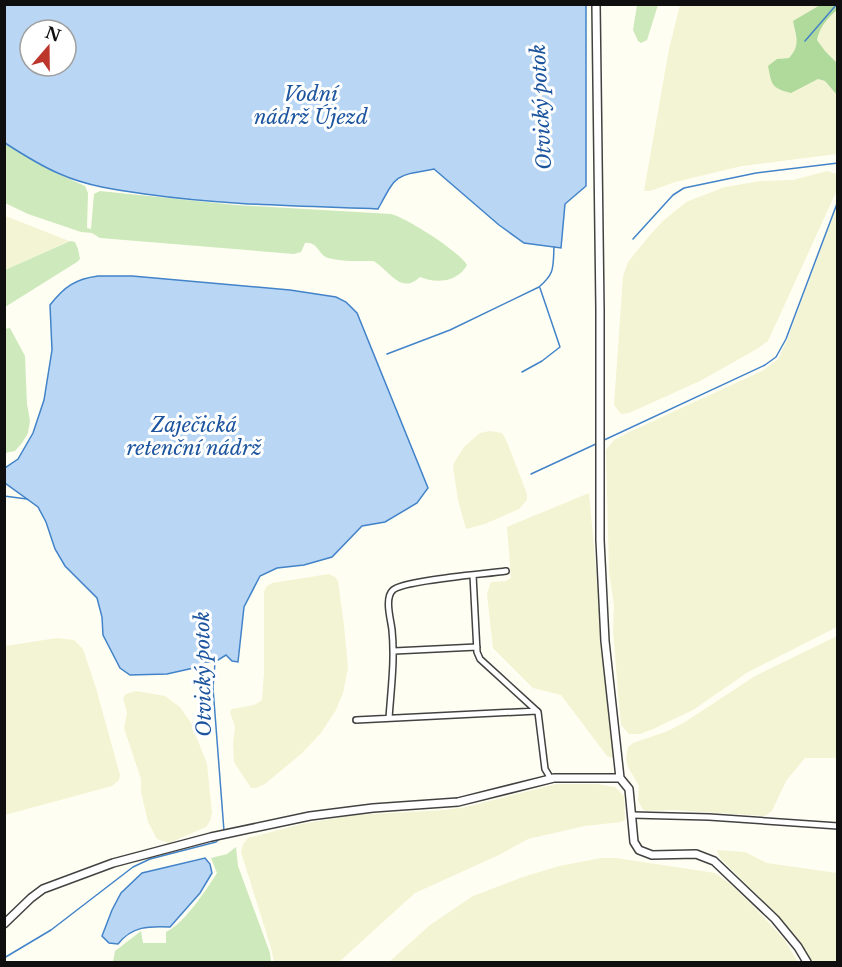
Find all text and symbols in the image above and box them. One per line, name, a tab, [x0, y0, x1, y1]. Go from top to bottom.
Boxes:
north arrow	[18, 18, 78, 78]
text: N	[43, 22, 64, 46]
water label: Otvický potok	[526, 44, 556, 170]
water label: Vodní nádrž Újezd	[254, 82, 368, 129]
water label: Zaječická retenční nádrž	[126, 413, 262, 460]
water label: Otvický potok	[190, 611, 216, 737]

